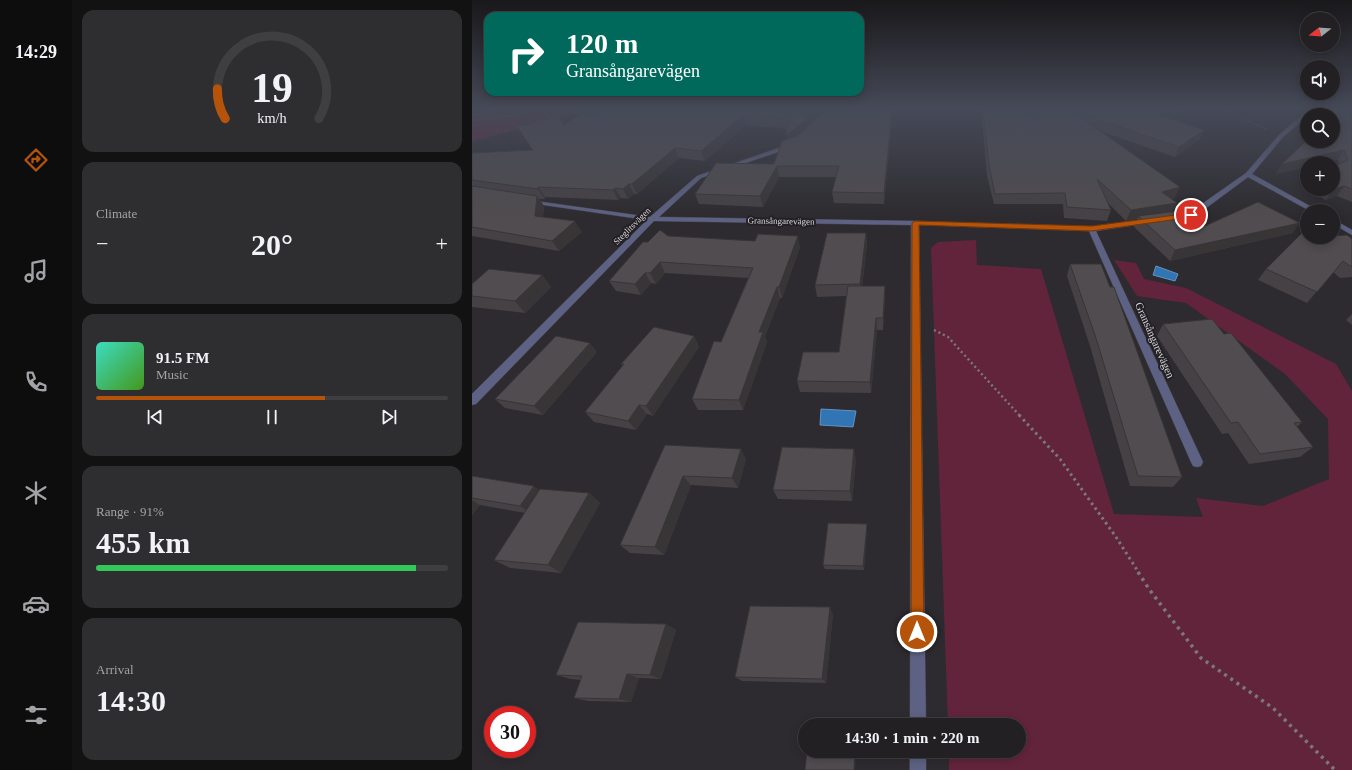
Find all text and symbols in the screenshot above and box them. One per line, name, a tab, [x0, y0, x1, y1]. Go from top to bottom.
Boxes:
north arrow	[1300, 12, 1340, 52]
map controls	[1300, 12, 1340, 244]
icon: right	[500, 28, 552, 80]
text: 120 m	[566, 28, 638, 59]
text: 14:29	[15, 42, 57, 62]
button: sound	[1300, 60, 1340, 100]
text: Gransångarevägen	[566, 61, 700, 81]
text: 19	[251, 65, 293, 111]
button: search	[1300, 108, 1340, 148]
text: km/h	[257, 110, 287, 126]
icon: directions	[22, 146, 50, 174]
button: +	[1300, 156, 1340, 196]
pin	[1174, 198, 1208, 232]
icon: arrive	[1180, 204, 1202, 226]
button: −	[1300, 204, 1340, 244]
street label: Steglitsvägen	[611, 205, 653, 247]
text: Climate	[96, 206, 137, 221]
street label: Gransångarevägen	[747, 215, 815, 227]
text: 20°	[251, 228, 293, 261]
text: −	[96, 231, 108, 256]
text: +	[436, 231, 448, 256]
icon: music	[22, 257, 50, 285]
street label: Gransångarevägen	[1133, 300, 1177, 380]
text: 91.5 FM	[156, 350, 209, 366]
text: Music	[156, 367, 189, 382]
icon: phone	[22, 368, 50, 396]
icon: previous	[144, 406, 166, 428]
icon: pause	[261, 406, 283, 428]
icon: next	[378, 406, 400, 428]
icon: climate	[22, 479, 50, 507]
text: Range · 91%	[96, 504, 164, 519]
text: 455 km	[96, 526, 190, 559]
icon: car	[22, 590, 50, 618]
position arrow	[896, 611, 938, 653]
text: Arrival	[96, 662, 134, 677]
text: 14:30	[96, 684, 166, 717]
icon: filters	[22, 701, 50, 729]
speed limit sign: 30	[484, 706, 536, 758]
text: 14:30 · 1 min · 220 m	[845, 730, 980, 746]

